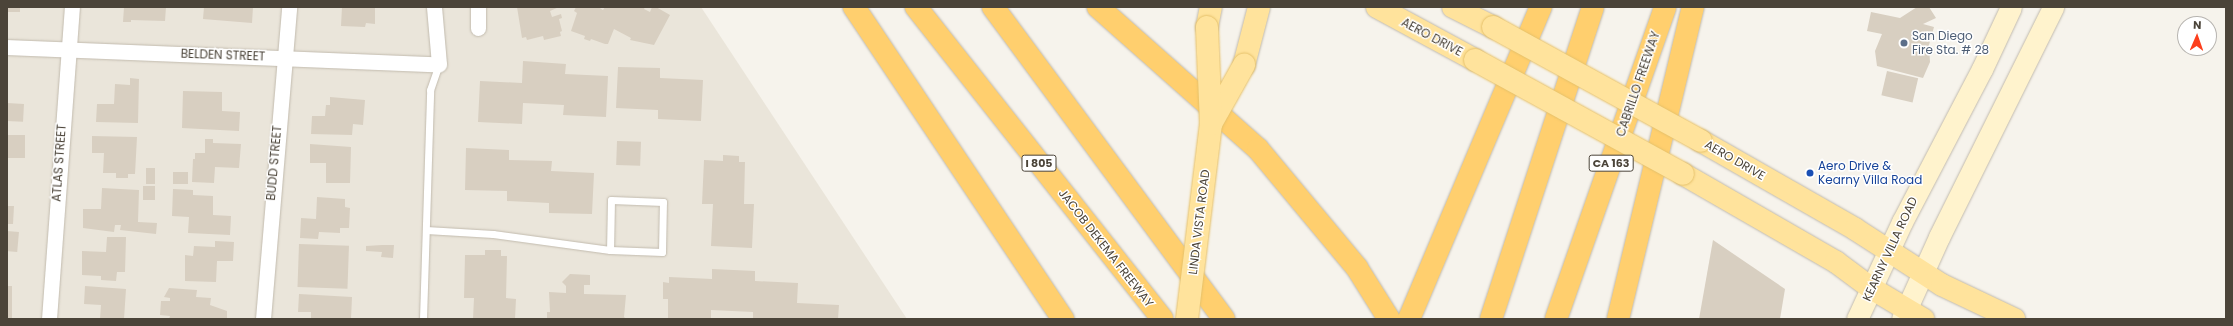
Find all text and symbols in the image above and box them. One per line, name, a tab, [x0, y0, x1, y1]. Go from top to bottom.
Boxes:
street label: AERO DRIVE	[1399, 15, 1465, 59]
north arrow	[2177, 16, 2217, 56]
text: N	[2193, 17, 2202, 33]
street label: CABRILLO FREEWAY	[1613, 29, 1663, 139]
place label: San Diego Fire Sta. # 28	[1912, 29, 1989, 57]
marker: San Diego Fire Sta. # 28	[1899, 38, 1909, 48]
street label: BELDEN STREET	[180, 46, 266, 64]
street label: ATLAS STREET	[49, 124, 69, 202]
street label: BUDD STREET	[264, 125, 284, 201]
street label: AERO DRIVE	[1702, 137, 1768, 183]
road number: I 805	[1021, 154, 1057, 172]
road number: CA 163	[1588, 154, 1634, 172]
place label: Aero Drive & Kearny Villa Road	[1818, 159, 1922, 187]
marker: Aero Drive & Kearny Villa Road	[1805, 168, 1815, 178]
street label: LINDA VISTA ROAD	[1185, 169, 1213, 275]
street label: JACOB DEKEMA FREEWAY	[1055, 186, 1157, 310]
street label: KEARNY VILLA ROAD	[1860, 195, 1920, 303]

